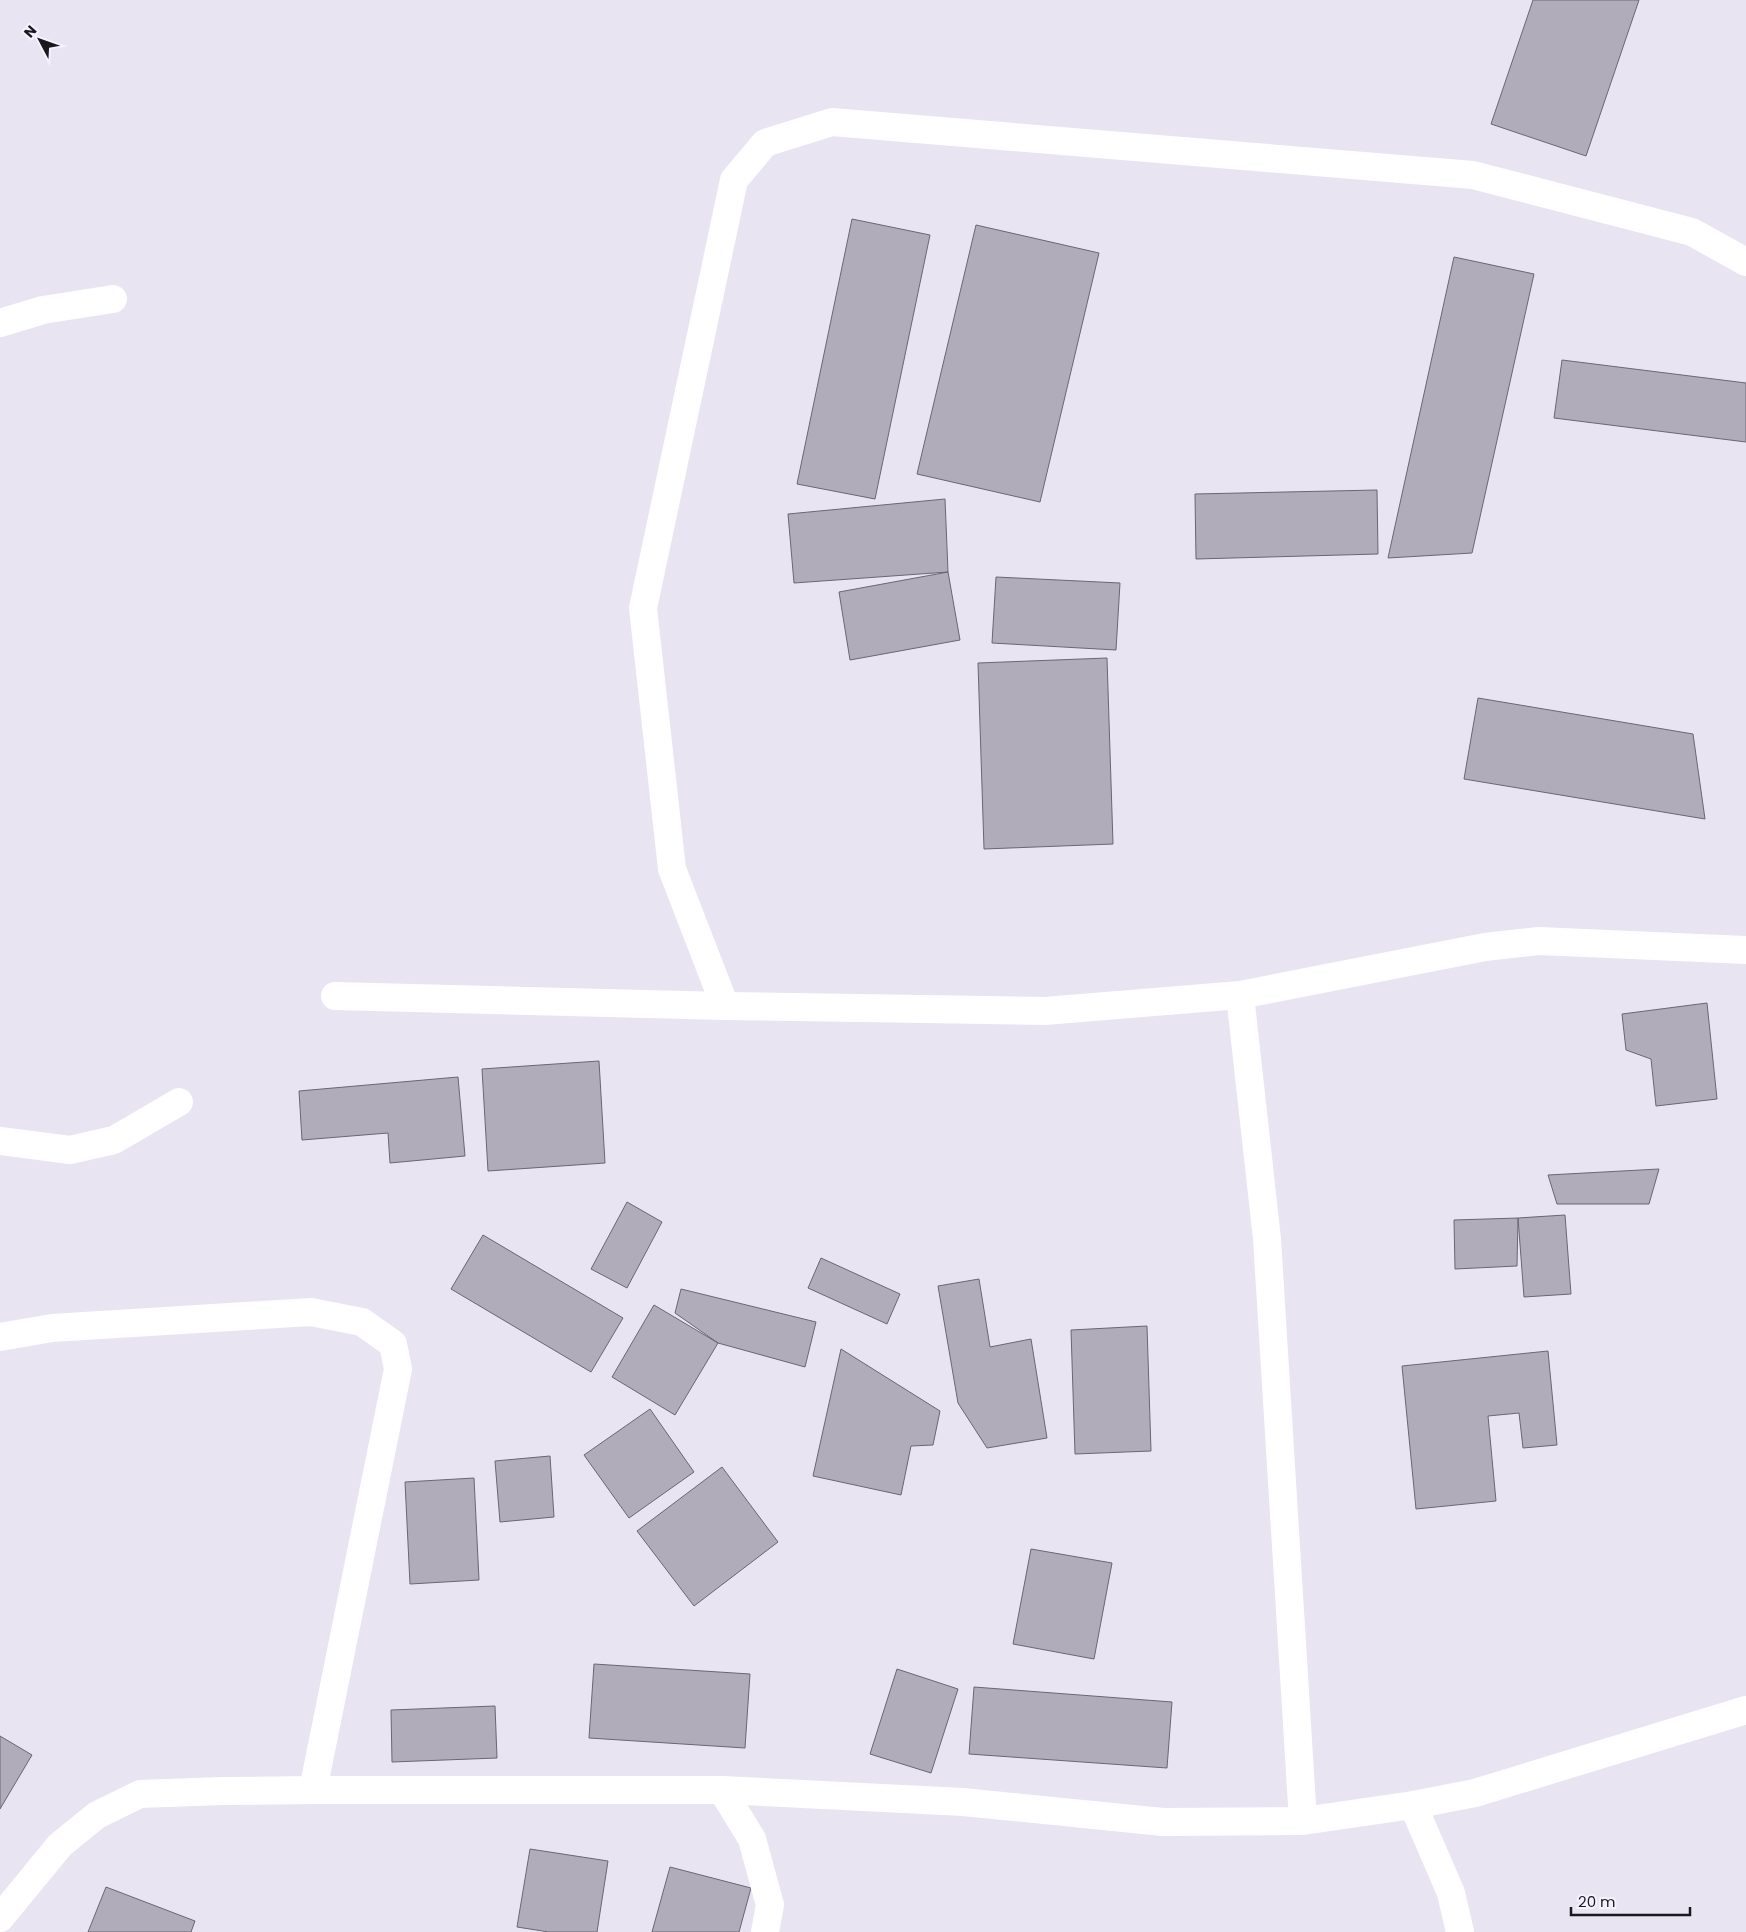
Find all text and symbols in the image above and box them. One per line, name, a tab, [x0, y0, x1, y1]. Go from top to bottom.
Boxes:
north arrow	[15, 15, 65, 65]
text: N	[19, 21, 41, 42]
scale bar	[1571, 1884, 1690, 1916]
text: 20 m	[1578, 1891, 1616, 1912]

